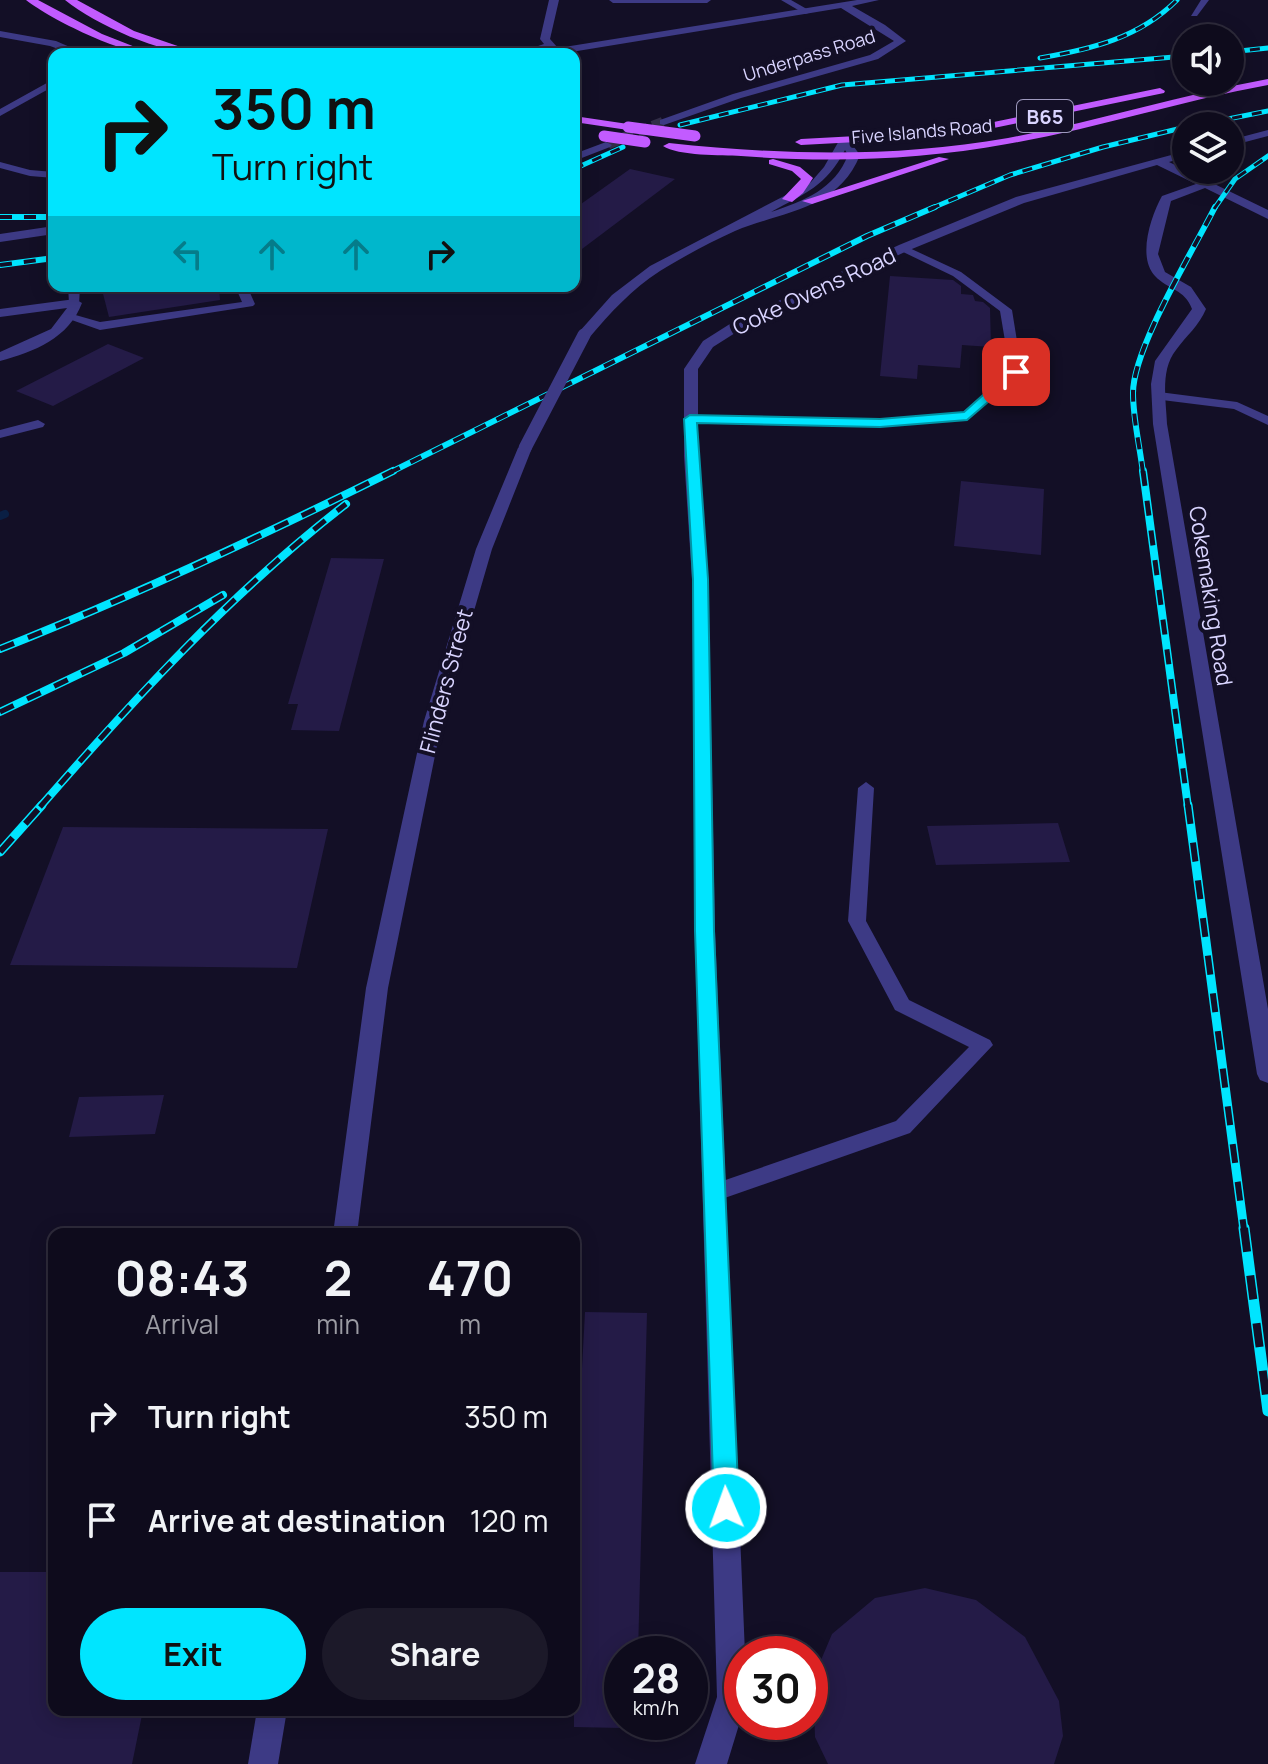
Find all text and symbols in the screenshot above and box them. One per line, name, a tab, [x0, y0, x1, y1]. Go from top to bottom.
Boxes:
street label: Underpass Road	[740, 24, 878, 86]
map controls	[1172, 24, 1244, 184]
button: sound	[1172, 24, 1244, 96]
text: 350 m	[212, 69, 376, 146]
icon: right	[80, 80, 184, 184]
road number: B65	[1017, 100, 1073, 132]
button: layers	[1172, 112, 1244, 184]
street label: Five Islands Road	[851, 113, 993, 149]
text: Turn right	[212, 142, 373, 191]
icon: left	[166, 232, 210, 276]
icon: ahead	[250, 232, 294, 276]
icon: ahead	[334, 232, 378, 276]
icon: right	[418, 232, 462, 276]
street label: Coke Ovens Road	[727, 240, 901, 342]
pin	[982, 338, 1050, 406]
icon: arrive	[994, 350, 1038, 394]
street label: Cokemaking Road	[1182, 504, 1240, 688]
street label: Flinders Street	[412, 605, 480, 757]
text: 08:43	[115, 1245, 249, 1310]
text: 2	[324, 1245, 352, 1310]
text: 470	[427, 1245, 513, 1310]
text: Arrival	[145, 1306, 219, 1342]
text: min	[316, 1306, 360, 1342]
text: m	[459, 1306, 481, 1342]
icon: right	[80, 1394, 124, 1438]
text: Turn right	[148, 1396, 291, 1437]
text: 350 m	[464, 1396, 548, 1437]
position arrow	[684, 1466, 768, 1550]
icon: arrive	[80, 1498, 124, 1542]
text: Arrive at destination	[148, 1500, 446, 1541]
text: 120 m	[470, 1500, 548, 1541]
button: Exit	[80, 1608, 306, 1700]
button: Share	[322, 1608, 548, 1700]
speed limit sign: 30	[724, 1636, 828, 1740]
text: 28	[632, 1650, 680, 1705]
text: km/h	[633, 1694, 679, 1721]

